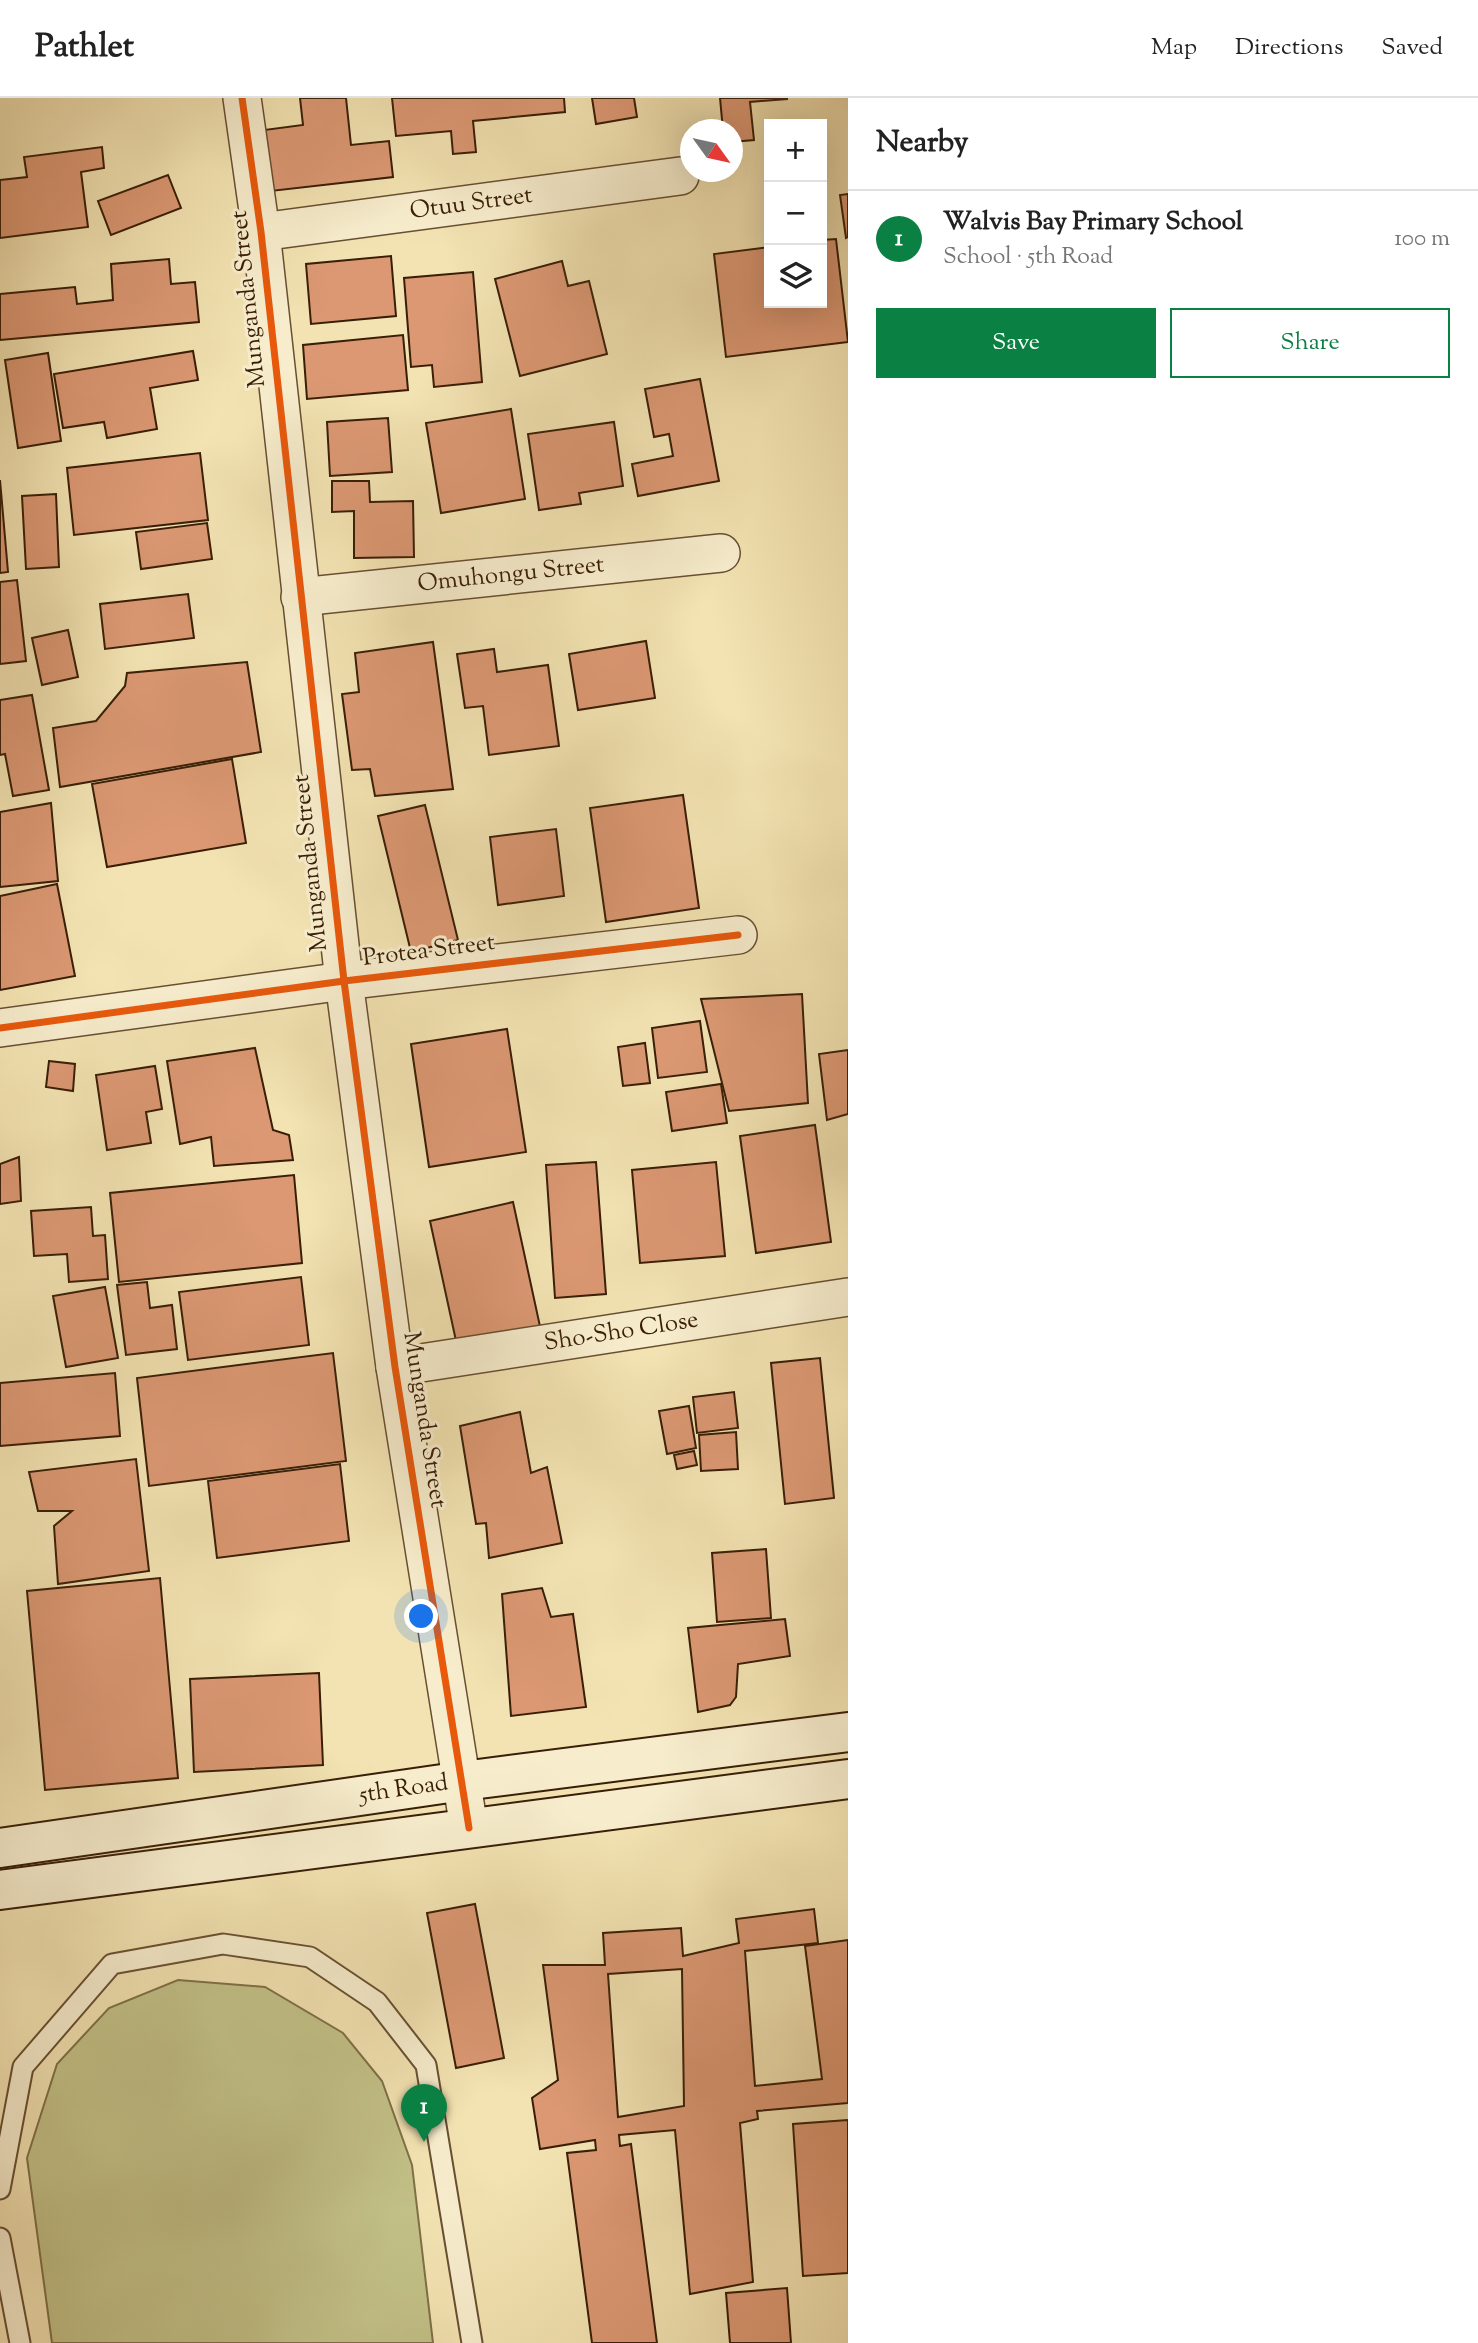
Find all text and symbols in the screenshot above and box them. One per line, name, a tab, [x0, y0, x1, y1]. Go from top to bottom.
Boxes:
text: Pathlet	[35, 24, 134, 72]
text: Map	[1151, 31, 1197, 65]
text: Directions	[1235, 31, 1343, 65]
text: Saved	[1381, 31, 1443, 65]
north arrow	[680, 119, 743, 182]
map controls	[764, 119, 827, 308]
button: +	[764, 119, 827, 182]
text: Nearby	[876, 122, 968, 165]
street label: Otuu Street	[408, 179, 535, 229]
button: −	[764, 182, 827, 245]
text: Walvis Bay Primary School	[943, 204, 1243, 241]
street label: Munganda Street	[223, 209, 275, 389]
text: 1	[895, 223, 903, 256]
text: 100 m	[1394, 223, 1450, 256]
text: School · 5th Road	[943, 241, 1113, 274]
button: layers	[764, 245, 827, 308]
button: Save	[876, 308, 1156, 378]
button: Share	[1170, 308, 1450, 378]
street label: Omuhongu Street	[416, 548, 606, 602]
street label: Munganda Street	[285, 773, 337, 953]
street label: Protea Street	[361, 926, 497, 976]
street label: Sho-Sho Close	[542, 1303, 701, 1361]
street label: Munganda Street	[393, 1329, 455, 1511]
your location	[404, 1599, 438, 1633]
street label: 5th Road	[355, 1766, 451, 1813]
pin: 1	[401, 2084, 447, 2142]

